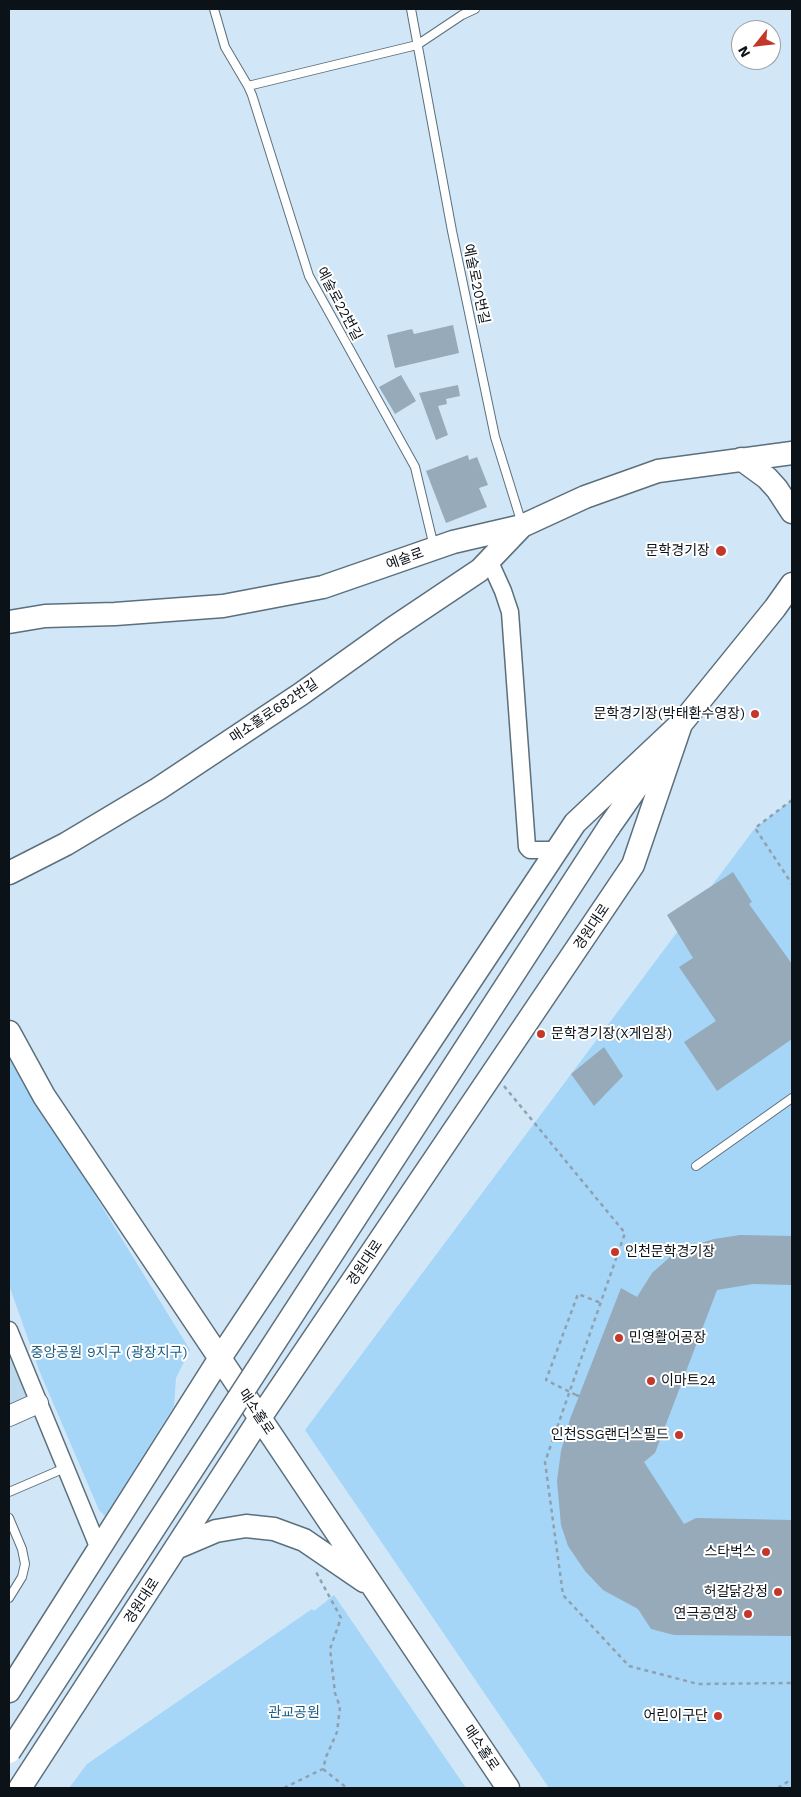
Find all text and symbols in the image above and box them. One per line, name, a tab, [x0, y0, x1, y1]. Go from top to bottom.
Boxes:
north arrow	[731, 20, 781, 70]
text: N	[734, 43, 753, 60]
street label: 예술로20번길	[459, 243, 493, 325]
street label: 예술로22번길	[313, 264, 365, 344]
place label: 문학경기장	[646, 543, 710, 559]
street label: 예술로	[384, 544, 426, 574]
marker: 문학경기장	[714, 544, 728, 558]
street label: 매소홀로682번길	[227, 675, 321, 747]
place label: 문학경기장(박태환수영장)	[594, 706, 745, 722]
marker: 문학경기장(박태환수영장)	[749, 708, 761, 720]
street label: 경원대로	[571, 901, 613, 953]
place label: 문학경기장(X게임장)	[551, 1026, 672, 1042]
marker: 문학경기장(X게임장)	[535, 1028, 547, 1040]
street label: 경원대로	[344, 1237, 386, 1289]
place label: 인천문학경기장	[625, 1244, 715, 1260]
marker: 인천문학경기장	[609, 1246, 621, 1258]
place label: 민영활어공장	[629, 1330, 706, 1346]
marker: 민영활어공장	[613, 1332, 625, 1344]
park label: 중앙공원 9지구 (광장지구)	[31, 1345, 187, 1361]
place label: 이마트24	[661, 1373, 716, 1389]
marker: 이마트24	[645, 1375, 657, 1387]
street label: 매소홀로	[235, 1386, 277, 1438]
place label: 인천SSG랜더스필드	[551, 1427, 669, 1443]
marker: 인천SSG랜더스필드	[673, 1429, 685, 1441]
place label: 스타벅스	[704, 1544, 756, 1560]
marker: 스타벅스	[760, 1546, 772, 1558]
street label: 경원대로	[121, 1575, 163, 1627]
place label: 허갈닭강정	[704, 1584, 768, 1600]
marker: 허갈닭강정	[772, 1586, 784, 1598]
place label: 연극공연장	[674, 1606, 738, 1622]
marker: 연극공연장	[742, 1608, 754, 1620]
park label: 관교공원	[268, 1705, 320, 1721]
place label: 어린이구단	[644, 1708, 708, 1724]
marker: 어린이구단	[712, 1710, 724, 1722]
street label: 매소홀로	[460, 1722, 502, 1774]

